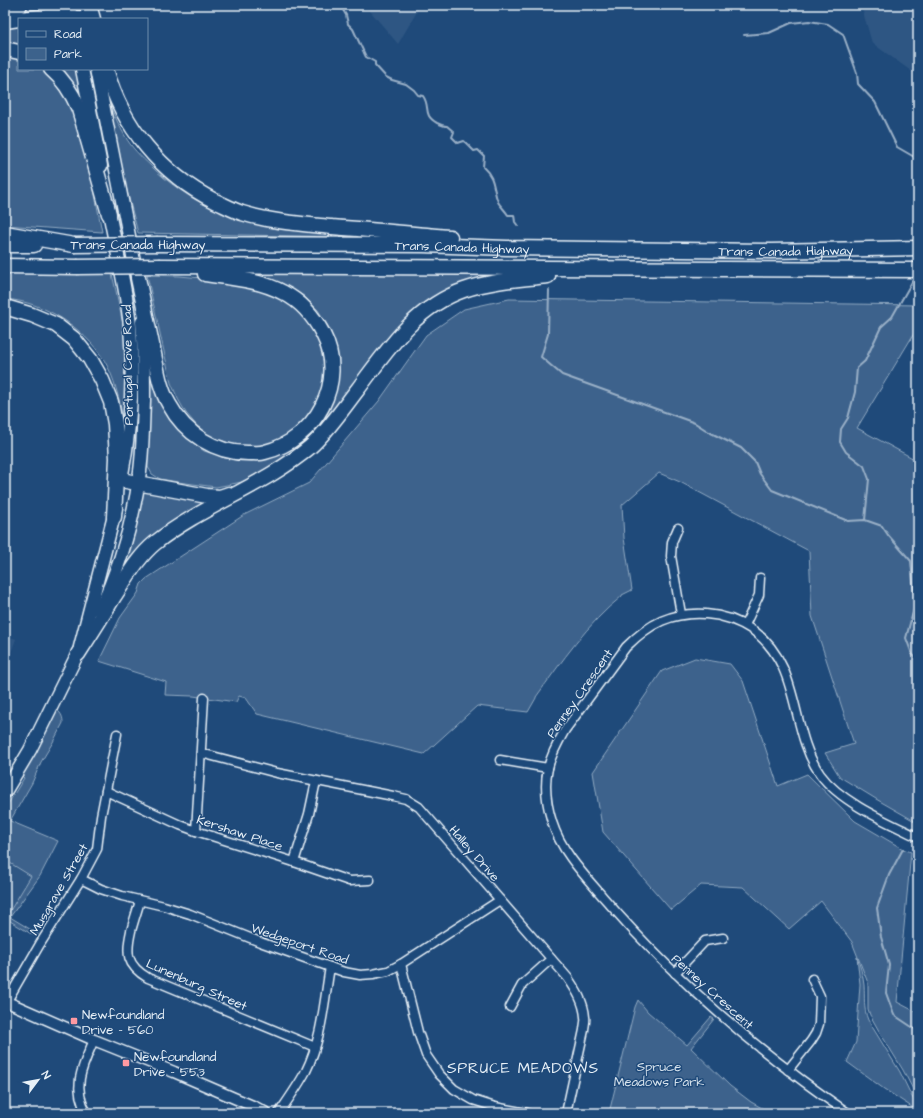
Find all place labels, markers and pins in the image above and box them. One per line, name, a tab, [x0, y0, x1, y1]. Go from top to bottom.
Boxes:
place label: Newfoundland Drive - 560	[82, 1006, 165, 1039]
marker: Newfoundland Drive - 560	[69, 1016, 79, 1026]
place label: Newfoundland Drive - 553	[134, 1048, 217, 1081]
marker: Newfoundland Drive - 553	[121, 1058, 131, 1068]

